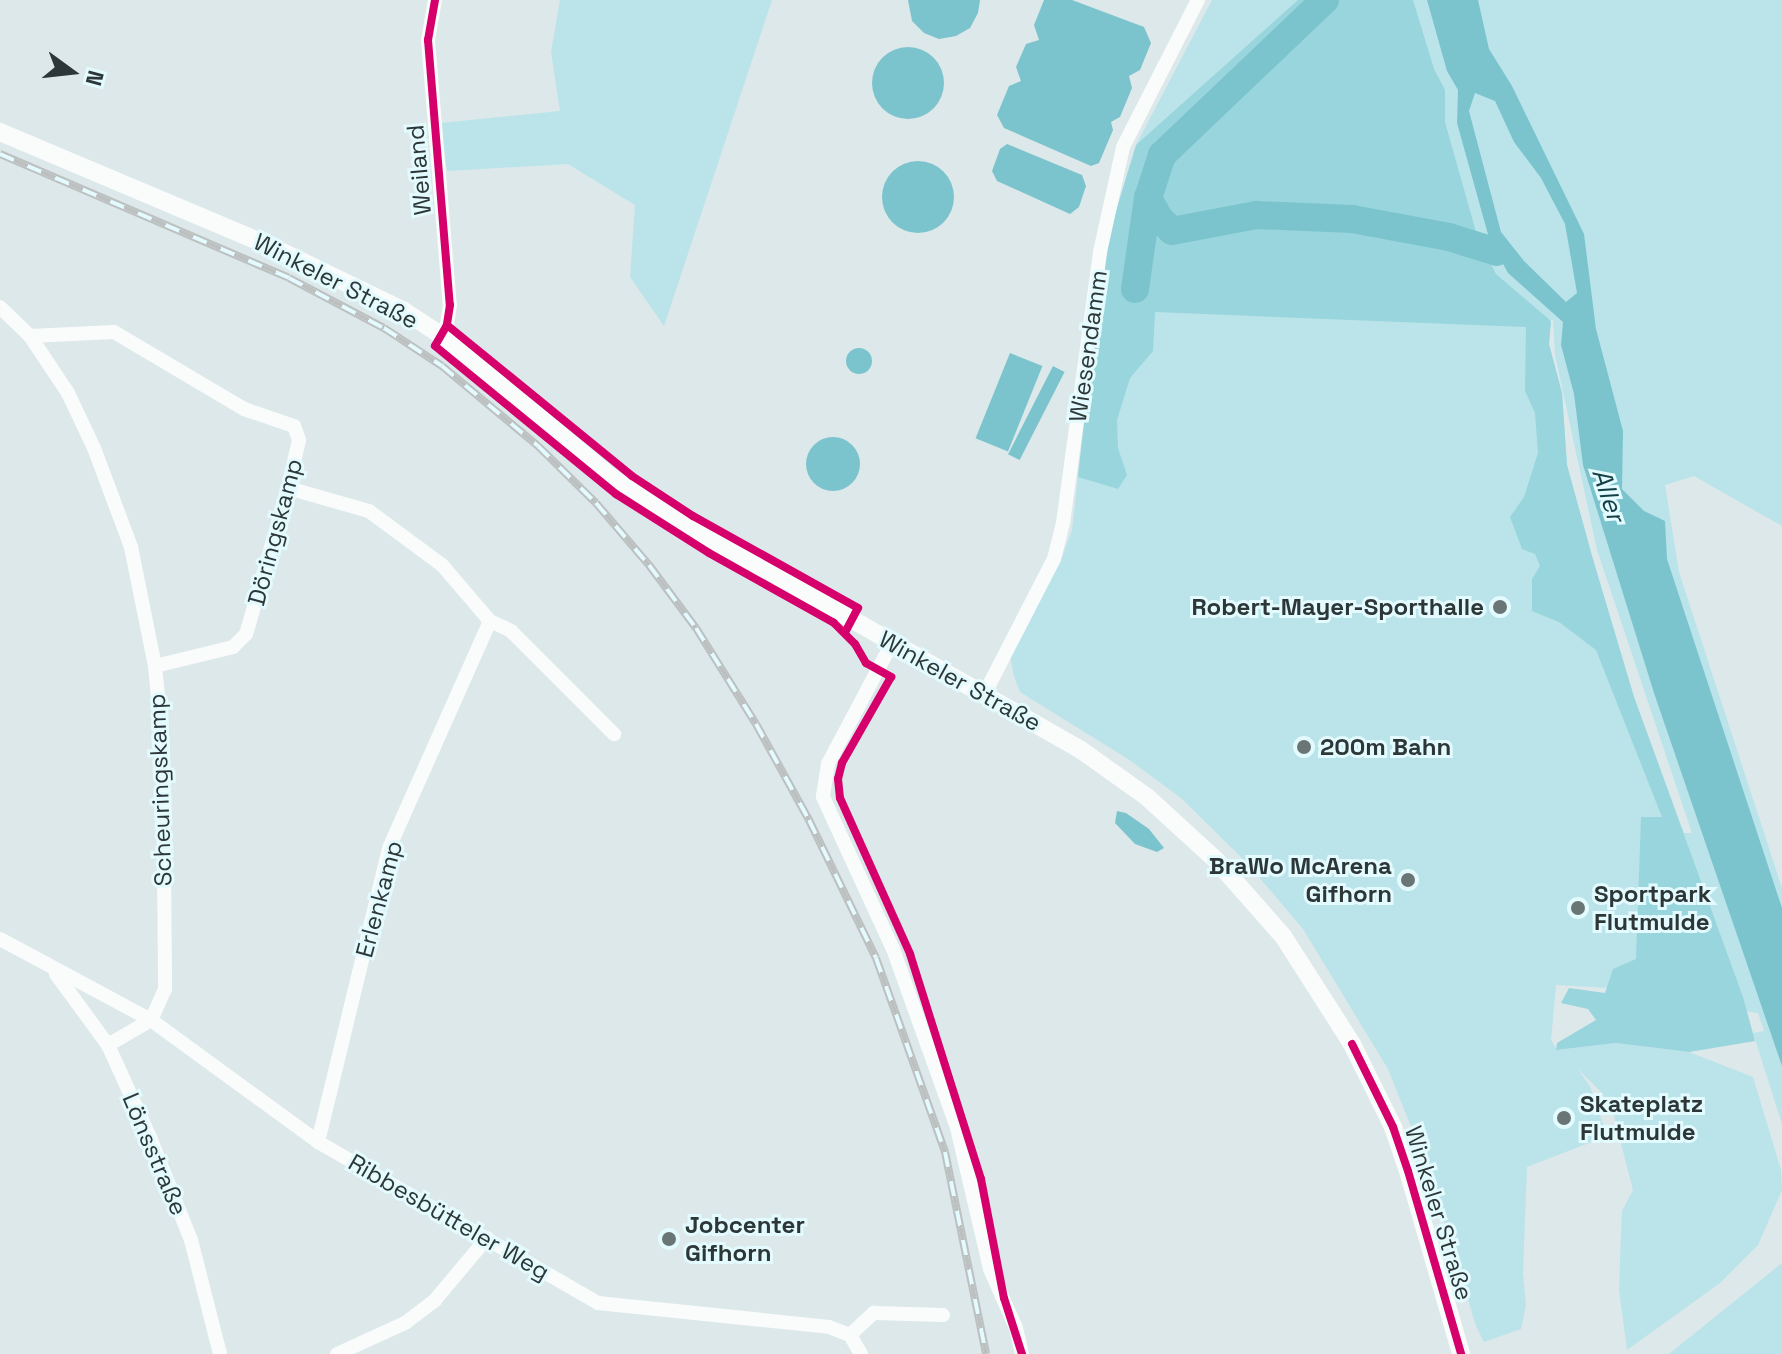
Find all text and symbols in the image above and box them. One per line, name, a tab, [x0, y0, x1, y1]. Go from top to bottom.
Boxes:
north arrow	[32, 32, 112, 112]
text: N	[80, 67, 111, 89]
street label: Weiland	[401, 124, 437, 216]
street label: Winkeler Straße	[249, 227, 423, 335]
street label: Wiesendamm	[1063, 268, 1113, 424]
street label: Döringskamp	[242, 455, 308, 609]
water label: Aller	[1585, 464, 1631, 526]
place label: Robert-Mayer-Sporthalle	[1191, 593, 1484, 621]
marker: Robert-Mayer-Sporthalle	[1491, 598, 1509, 616]
street label: Winkeler Straße	[874, 625, 1046, 737]
street label: Scheuringskamp	[142, 693, 178, 887]
place label: 200m Bahn	[1320, 733, 1451, 761]
marker: 200m Bahn	[1295, 738, 1313, 756]
street label: Erlenkamp	[350, 837, 408, 961]
place label: BraWo McArena Gifhorn	[1209, 852, 1392, 908]
marker: BraWo McArena Gifhorn	[1399, 871, 1417, 889]
place label: Sportpark Flutmulde	[1594, 880, 1711, 936]
marker: Sportpark Flutmulde	[1569, 899, 1587, 917]
street label: Lönsstraße	[116, 1088, 194, 1220]
place label: Skateplatz Flutmulde	[1580, 1090, 1703, 1146]
marker: Skateplatz Flutmulde	[1555, 1109, 1573, 1127]
street label: Winkeler Straße	[1399, 1122, 1479, 1304]
street label: Ribbesbütteler Weg	[343, 1148, 555, 1286]
place label: Jobcenter Gifhorn	[685, 1211, 805, 1267]
marker: Jobcenter Gifhorn	[660, 1230, 678, 1248]

